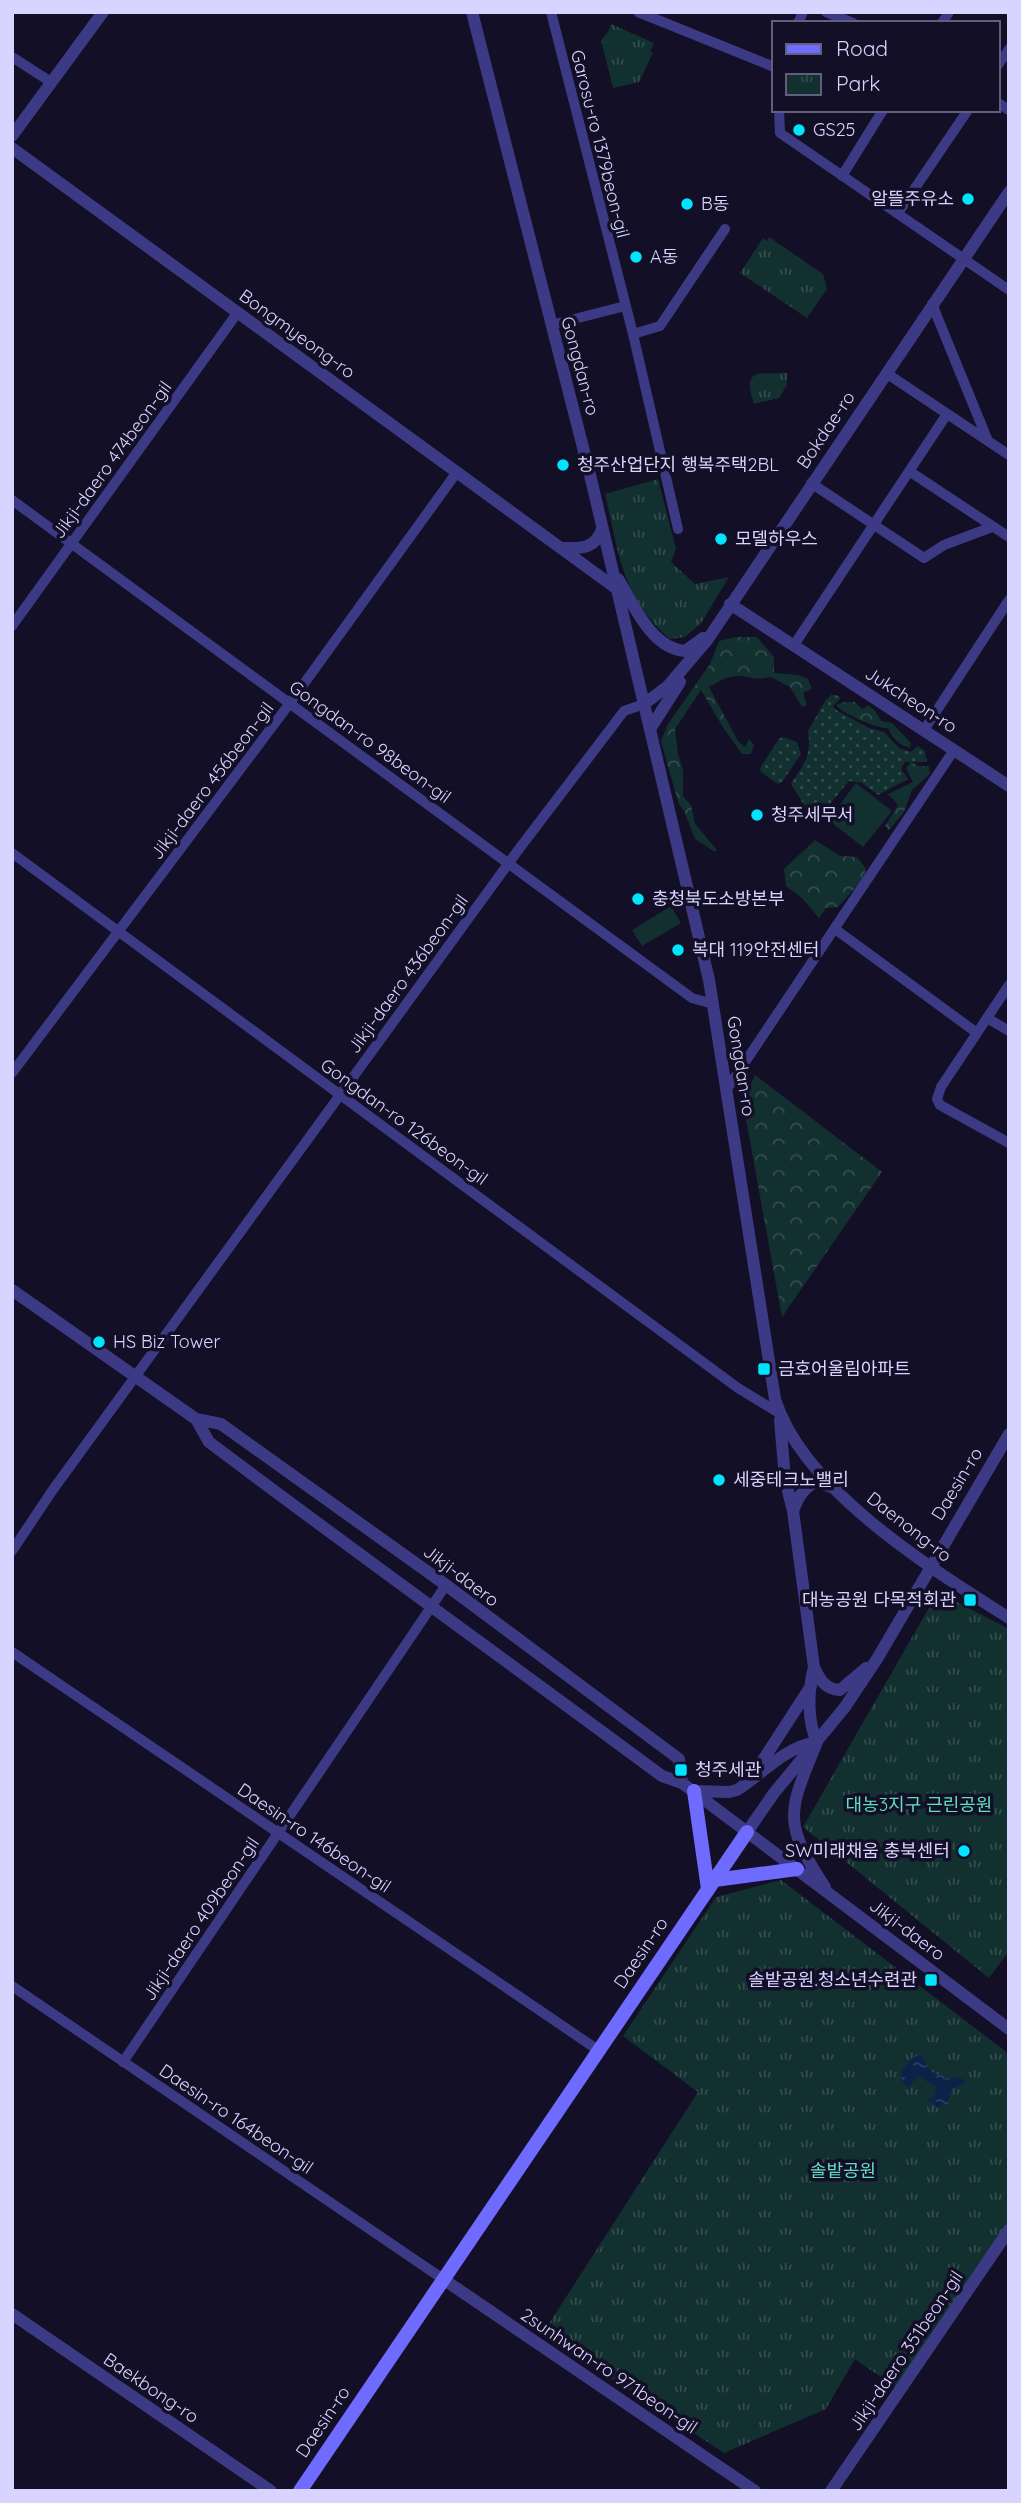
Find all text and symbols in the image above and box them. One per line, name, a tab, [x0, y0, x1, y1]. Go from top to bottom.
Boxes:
legend	[772, 21, 1000, 112]
text: Road	[836, 35, 888, 61]
street label: Garosu-ro 1379beon-gil	[566, 47, 635, 240]
text: Park	[836, 70, 880, 96]
place label: GS25	[813, 118, 855, 141]
marker: GS25	[791, 122, 807, 138]
place label: 알뜰주유소	[871, 187, 954, 210]
marker: 알뜰주유소	[960, 191, 976, 207]
place label: B동	[701, 192, 729, 215]
marker: B동	[679, 196, 695, 212]
place label: A동	[650, 245, 678, 268]
marker: A동	[628, 249, 644, 265]
street label: Bongmyeong-ro	[235, 284, 360, 383]
street label: Gongdan-ro	[556, 314, 605, 418]
street label: Jikji-daero 474beon-gil	[47, 376, 177, 543]
street label: Bokdae-ro	[791, 387, 860, 473]
place label: 청주산업단지 행복주택2BL	[577, 453, 779, 476]
marker: 청주산업단지 행복주택2BL	[555, 457, 571, 473]
place label: 모델하우스	[735, 527, 818, 550]
marker: 모델하우스	[713, 531, 729, 547]
street label: Jukcheon-ro	[861, 661, 962, 738]
street label: Gongdan-ro 98beon-gil	[285, 675, 456, 808]
street label: Jikji-daero 456beon-gil	[145, 697, 278, 864]
place label: 청주세무서	[771, 803, 854, 826]
marker: 청주세무서	[749, 807, 765, 823]
place label: 충청북도소방본부	[652, 887, 784, 910]
street label: Jikji-daero 436beon-gil	[342, 890, 473, 1058]
marker: 충청북도소방본부	[630, 891, 646, 907]
place label: 복대 119안전센터	[692, 938, 820, 961]
marker: 복대 119안전센터	[670, 942, 686, 958]
street label: Gongdan-ro	[722, 1014, 761, 1118]
street label: Gongdan-ro 126beon-gil	[316, 1053, 492, 1190]
place label: HS Biz Tower	[113, 1330, 220, 1353]
marker: HS Biz Tower	[91, 1334, 107, 1350]
place label: 금호어울림아파트	[778, 1357, 910, 1380]
marker: 금호어울림아파트	[756, 1361, 772, 1377]
street label: Daesin-ro	[926, 1443, 987, 1524]
place label: 세중테크노밸리	[733, 1468, 849, 1491]
marker: 세중테크노밸리	[711, 1472, 727, 1488]
street label: Daenong-ro	[862, 1486, 956, 1567]
street label: Jikji-daero	[419, 1540, 504, 1612]
place label: 대농공원 다목적회관	[802, 1588, 956, 1611]
marker: 대농공원 다목적회관	[962, 1592, 978, 1608]
place label: 청주세관	[695, 1758, 762, 1781]
marker: 청주세관	[673, 1762, 689, 1778]
street label: Daesin-ro 146beon-gil	[233, 1778, 395, 1898]
park label: 대농3지구 근린공원	[846, 1793, 992, 1816]
street label: Jikji-daero 409beon-gil	[137, 1832, 264, 2005]
place label: SW미래채움 충북센터	[785, 1839, 950, 1862]
marker: SW미래채움 충북센터	[956, 1843, 972, 1859]
street label: Jikji-daero	[865, 1894, 950, 1966]
street label: Daesin-ro	[608, 1913, 673, 1993]
place label: 솔밭공원.청소년수련관	[748, 1968, 917, 1991]
marker: 솔밭공원.청소년수련관	[923, 1972, 939, 1988]
street label: Daesin-ro 164beon-gil	[155, 2059, 318, 2179]
park label: 솔밭공원	[810, 2159, 876, 2182]
street label: Jikji-daero 351beon-gil	[843, 2266, 968, 2435]
street label: 2sunhwan-ro 971beon-gil	[516, 2303, 702, 2438]
street label: Baekbong-ro	[99, 2347, 203, 2428]
street label: Daesin-ro	[290, 2382, 355, 2462]

